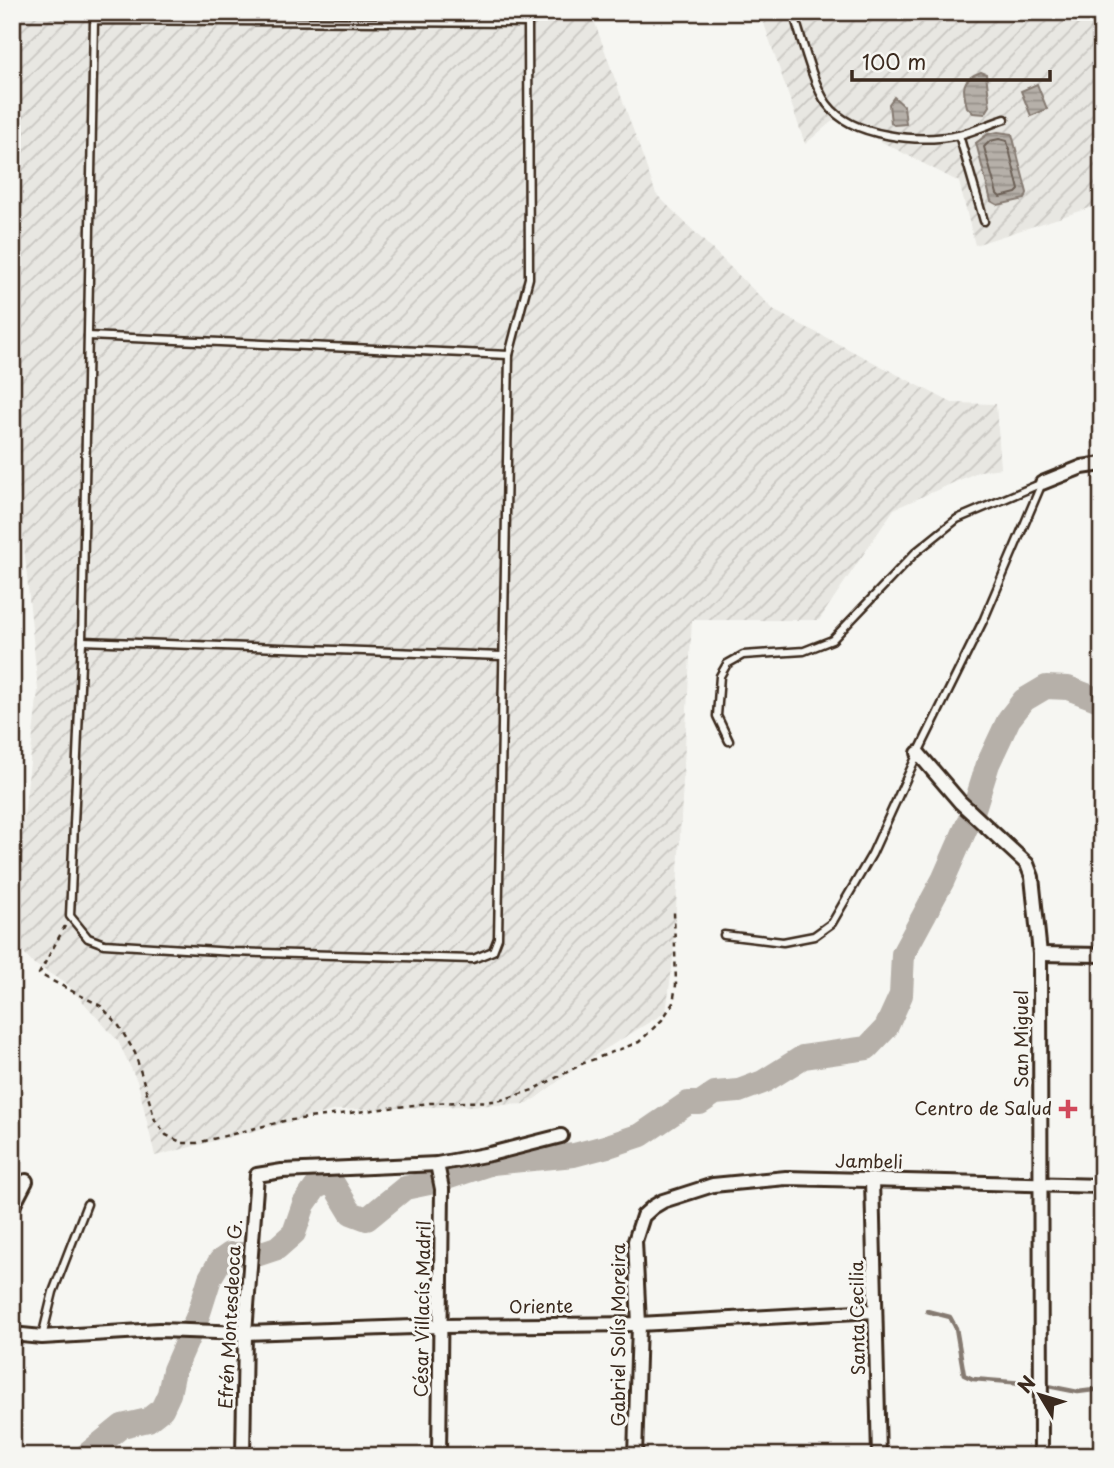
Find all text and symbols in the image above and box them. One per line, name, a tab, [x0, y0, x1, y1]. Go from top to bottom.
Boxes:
scale bar	[852, 38, 1049, 82]
text: 100 m	[862, 45, 926, 77]
street label: San Miguel	[1007, 990, 1034, 1088]
place label: Centro de Salud	[914, 1094, 1052, 1121]
marker: Centro de Salud	[1058, 1099, 1078, 1119]
street label: Jambeli	[835, 1146, 903, 1175]
street label: Efrén Montesdeoca G.	[211, 1218, 248, 1410]
street label: César Villacís Madril	[406, 1220, 437, 1398]
street label: Gabriel Solís Moreira	[604, 1243, 631, 1427]
street label: Santa Cecilia	[842, 1260, 871, 1376]
street label: Oriente	[509, 1291, 574, 1320]
north arrow	[1006, 1360, 1076, 1430]
text: N	[1010, 1369, 1041, 1398]

